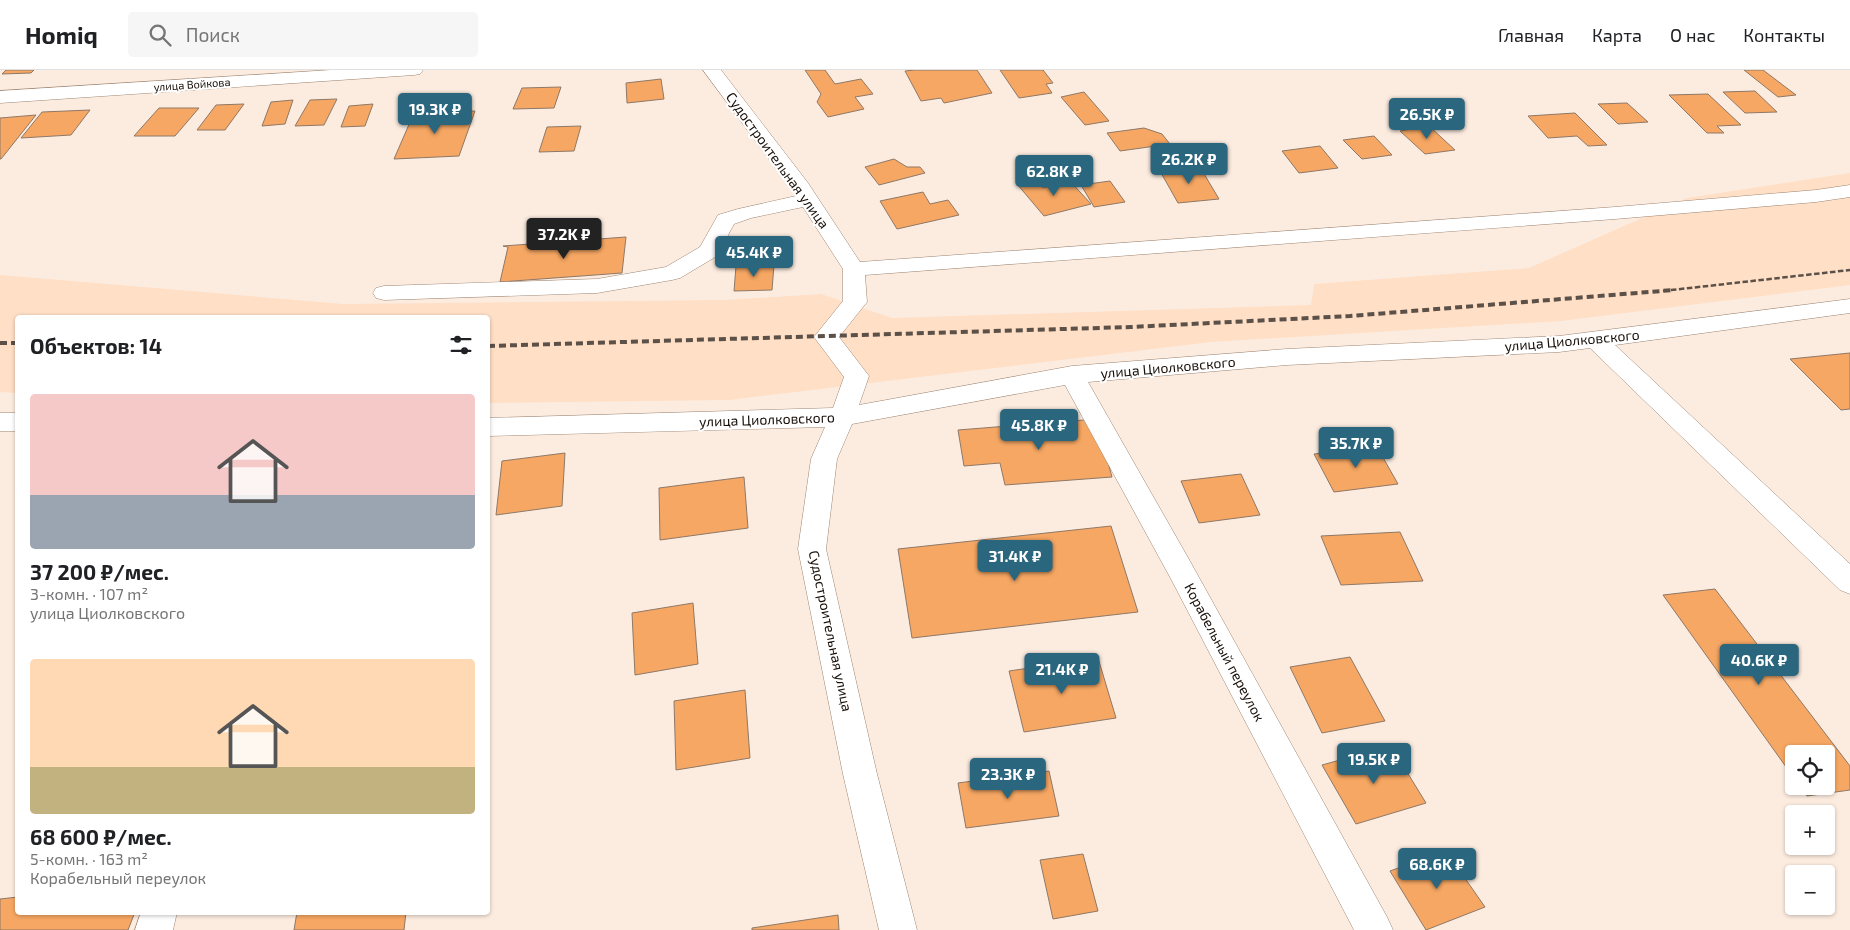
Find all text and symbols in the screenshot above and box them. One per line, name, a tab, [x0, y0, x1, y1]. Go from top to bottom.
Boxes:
search box	[128, 12, 478, 57]
text: Homiq	[25, 20, 98, 49]
icon: search	[146, 21, 174, 49]
text: Поиск	[186, 23, 240, 46]
text: Главная	[1498, 24, 1564, 46]
text: Карта	[1592, 24, 1642, 46]
text: О нас	[1670, 24, 1715, 46]
text: Контакты	[1743, 24, 1825, 46]
street label: улица Войкова	[153, 75, 231, 94]
street label: Судостроительная улица	[723, 89, 833, 231]
pin: 19.3K ₽	[389, 92, 481, 135]
pin: 26.5K ₽	[1381, 98, 1473, 140]
text: 19.3K ₽	[409, 99, 461, 118]
text: 26.5K ₽	[1400, 104, 1454, 123]
pin: 26.2K ₽	[1143, 142, 1235, 185]
text: 26.2K ₽	[1162, 149, 1216, 168]
pin: 62.8K ₽	[1008, 154, 1100, 197]
text: 62.8K ₽	[1026, 161, 1082, 180]
pin: 37.2K ₽	[518, 218, 610, 260]
text: 37.2K ₽	[538, 224, 590, 243]
pin: 45.4K ₽	[708, 236, 800, 278]
text: 45.4K ₽	[726, 242, 782, 261]
street label: улица Циолковского	[1504, 326, 1640, 354]
icon: filters	[447, 331, 475, 359]
text: Объектов: 14	[30, 333, 162, 358]
street label: улица Циолковского	[1100, 353, 1236, 381]
street label: улица Циолковского	[699, 408, 835, 430]
pin: 45.8K ₽	[993, 408, 1085, 451]
text: 45.8K ₽	[1011, 415, 1067, 434]
icon: home	[208, 426, 298, 516]
pin: 35.7K ₽	[1310, 426, 1402, 469]
text: 35.7K ₽	[1330, 433, 1382, 452]
pin: 31.4K ₽	[969, 540, 1061, 582]
text: 31.4K ₽	[989, 546, 1041, 565]
street label: Судостроительная улица	[806, 549, 856, 713]
text: 37 200 ₽/мес.	[30, 559, 169, 584]
street label: Корабельный переулок	[1181, 580, 1269, 724]
text: 3-комн. · 107 m²	[30, 584, 148, 603]
text: улица Циолковского	[30, 603, 185, 622]
pin: 40.6K ₽	[1713, 644, 1805, 686]
text: 40.6K ₽	[1731, 650, 1787, 669]
pin: 21.4K ₽	[1016, 652, 1108, 695]
text: 21.4K ₽	[1035, 659, 1089, 678]
icon: home	[208, 691, 298, 781]
pin: 19.5K ₽	[1328, 742, 1420, 785]
map controls	[1785, 745, 1835, 915]
button: locate	[1785, 745, 1835, 795]
text: 19.5K ₽	[1348, 749, 1400, 768]
pin: 23.3K ₽	[962, 758, 1054, 800]
text: 23.3K ₽	[981, 764, 1035, 783]
button: +	[1785, 805, 1835, 855]
text: 68 600 ₽/мес.	[30, 824, 172, 849]
pin: 68.6K ₽	[1391, 848, 1483, 890]
text: 5-комн. · 163 m²	[30, 849, 148, 868]
text: 68.6K ₽	[1409, 854, 1465, 873]
button: −	[1785, 865, 1835, 915]
text: Корабельный переулок	[30, 868, 206, 887]

